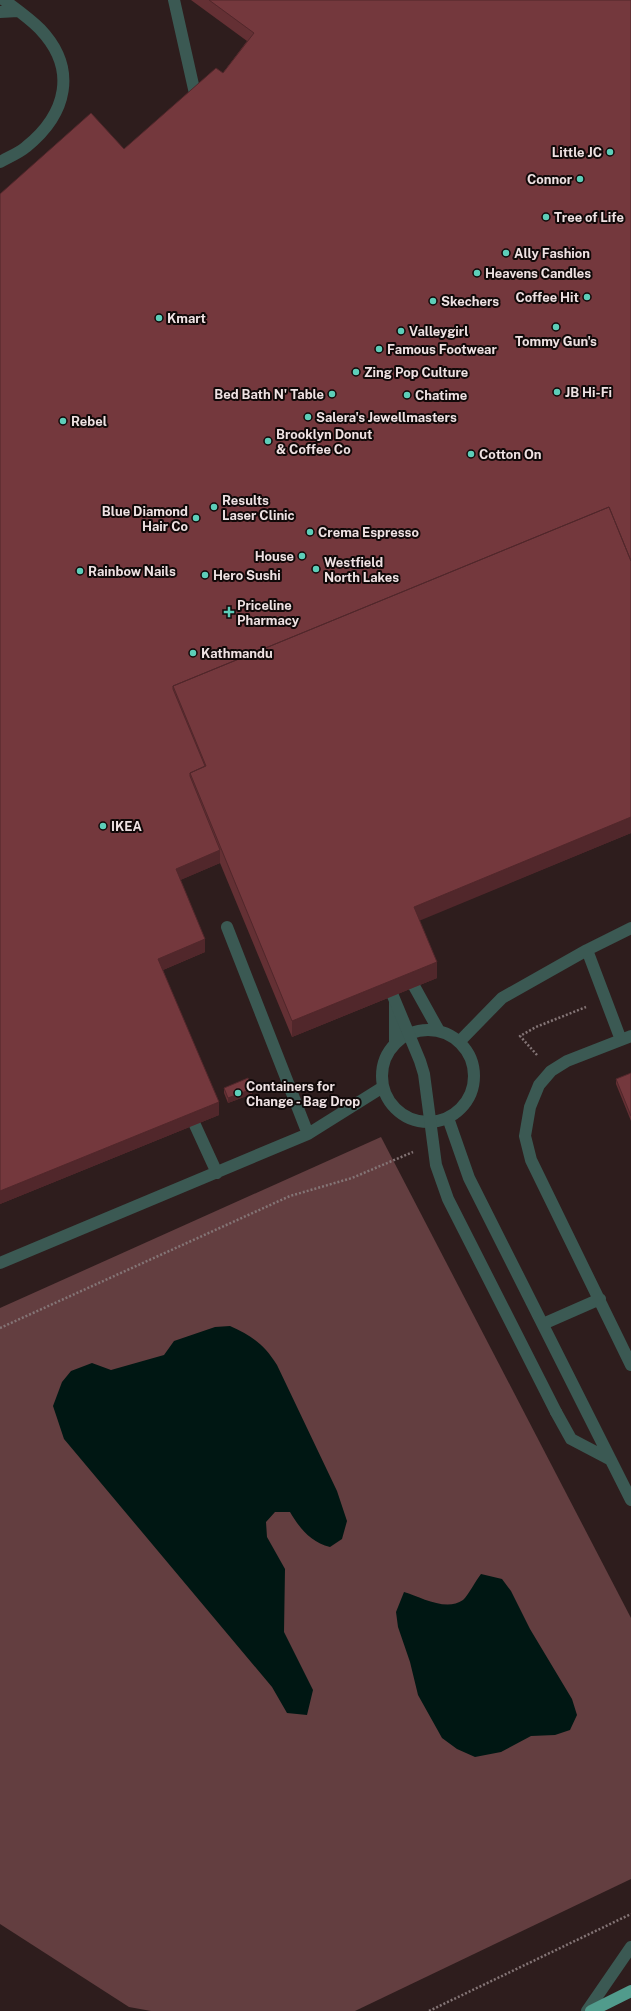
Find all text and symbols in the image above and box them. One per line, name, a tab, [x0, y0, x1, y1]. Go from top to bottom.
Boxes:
place label: Little JC	[552, 145, 602, 160]
marker: Little JC	[605, 147, 615, 157]
place label: Connor	[527, 172, 573, 187]
marker: Connor	[575, 174, 585, 184]
place label: Tree of Life	[554, 210, 624, 225]
marker: Tree of Life	[541, 212, 551, 222]
place label: Ally Fashion	[514, 246, 590, 261]
marker: Ally Fashion	[501, 248, 511, 258]
place label: Heavens Candles	[485, 266, 591, 281]
marker: Heavens Candles	[472, 268, 482, 278]
place label: Coffee Hit	[515, 290, 579, 305]
marker: Coffee Hit	[582, 292, 592, 302]
place label: Skechers	[441, 294, 499, 309]
marker: Skechers	[428, 296, 438, 306]
place label: Kmart	[167, 311, 206, 326]
marker: Kmart	[154, 313, 164, 323]
marker: Tommy Gun's	[551, 322, 561, 332]
place label: Valleygirl	[409, 324, 469, 339]
marker: Valleygirl	[396, 326, 406, 336]
place label: Tommy Gun's	[515, 334, 597, 349]
place label: Famous Footwear	[387, 342, 497, 357]
marker: Famous Footwear	[374, 344, 384, 354]
place label: Zing Pop Culture	[364, 365, 468, 380]
marker: Zing Pop Culture	[351, 367, 361, 377]
place label: JB Hi-Fi	[565, 385, 612, 400]
place label: Bed Bath N' Table	[214, 387, 324, 402]
marker: JB Hi-Fi	[552, 387, 562, 397]
place label: Chatime	[415, 388, 467, 403]
marker: Bed Bath N' Table	[327, 389, 337, 399]
marker: Chatime	[402, 390, 412, 400]
place label: Salera's Jewellmasters	[316, 410, 457, 425]
marker: Salera's Jewellmasters	[303, 412, 313, 422]
place label: Rebel	[71, 414, 107, 429]
marker: Rebel	[58, 416, 68, 426]
place label: Brooklyn Donut & Coffee Co	[276, 427, 372, 457]
marker: Brooklyn Donut & Coffee Co	[263, 436, 273, 446]
place label: Cotton On	[479, 447, 541, 462]
marker: Cotton On	[466, 449, 476, 459]
place label: Results Laser Clinic	[222, 493, 295, 523]
marker: Results Laser Clinic	[209, 502, 219, 512]
place label: Blue Diamond Hair Co	[102, 504, 188, 534]
marker: Blue Diamond Hair Co	[191, 513, 201, 523]
place label: Crema Espresso	[318, 525, 419, 540]
marker: Crema Espresso	[305, 527, 315, 537]
place label: House	[255, 549, 294, 564]
marker: House	[297, 551, 307, 561]
place label: Westfield North Lakes	[324, 555, 399, 585]
place label: Rainbow Nails	[88, 564, 176, 579]
marker: Westfield North Lakes	[311, 564, 321, 574]
marker: Rainbow Nails	[75, 566, 85, 576]
place label: Hero Sushi	[213, 568, 281, 583]
marker: Hero Sushi	[200, 570, 210, 580]
place label: Priceline Pharmacy	[237, 598, 300, 628]
marker: Priceline Pharmacy	[224, 607, 234, 617]
place label: Kathmandu	[201, 646, 273, 661]
marker: Kathmandu	[188, 648, 198, 658]
place label: IKEA	[111, 819, 143, 834]
marker: IKEA	[98, 821, 108, 831]
place label: Containers for Change - Bag Drop	[246, 1079, 360, 1109]
marker: Containers for Change - Bag Drop	[233, 1088, 243, 1098]

